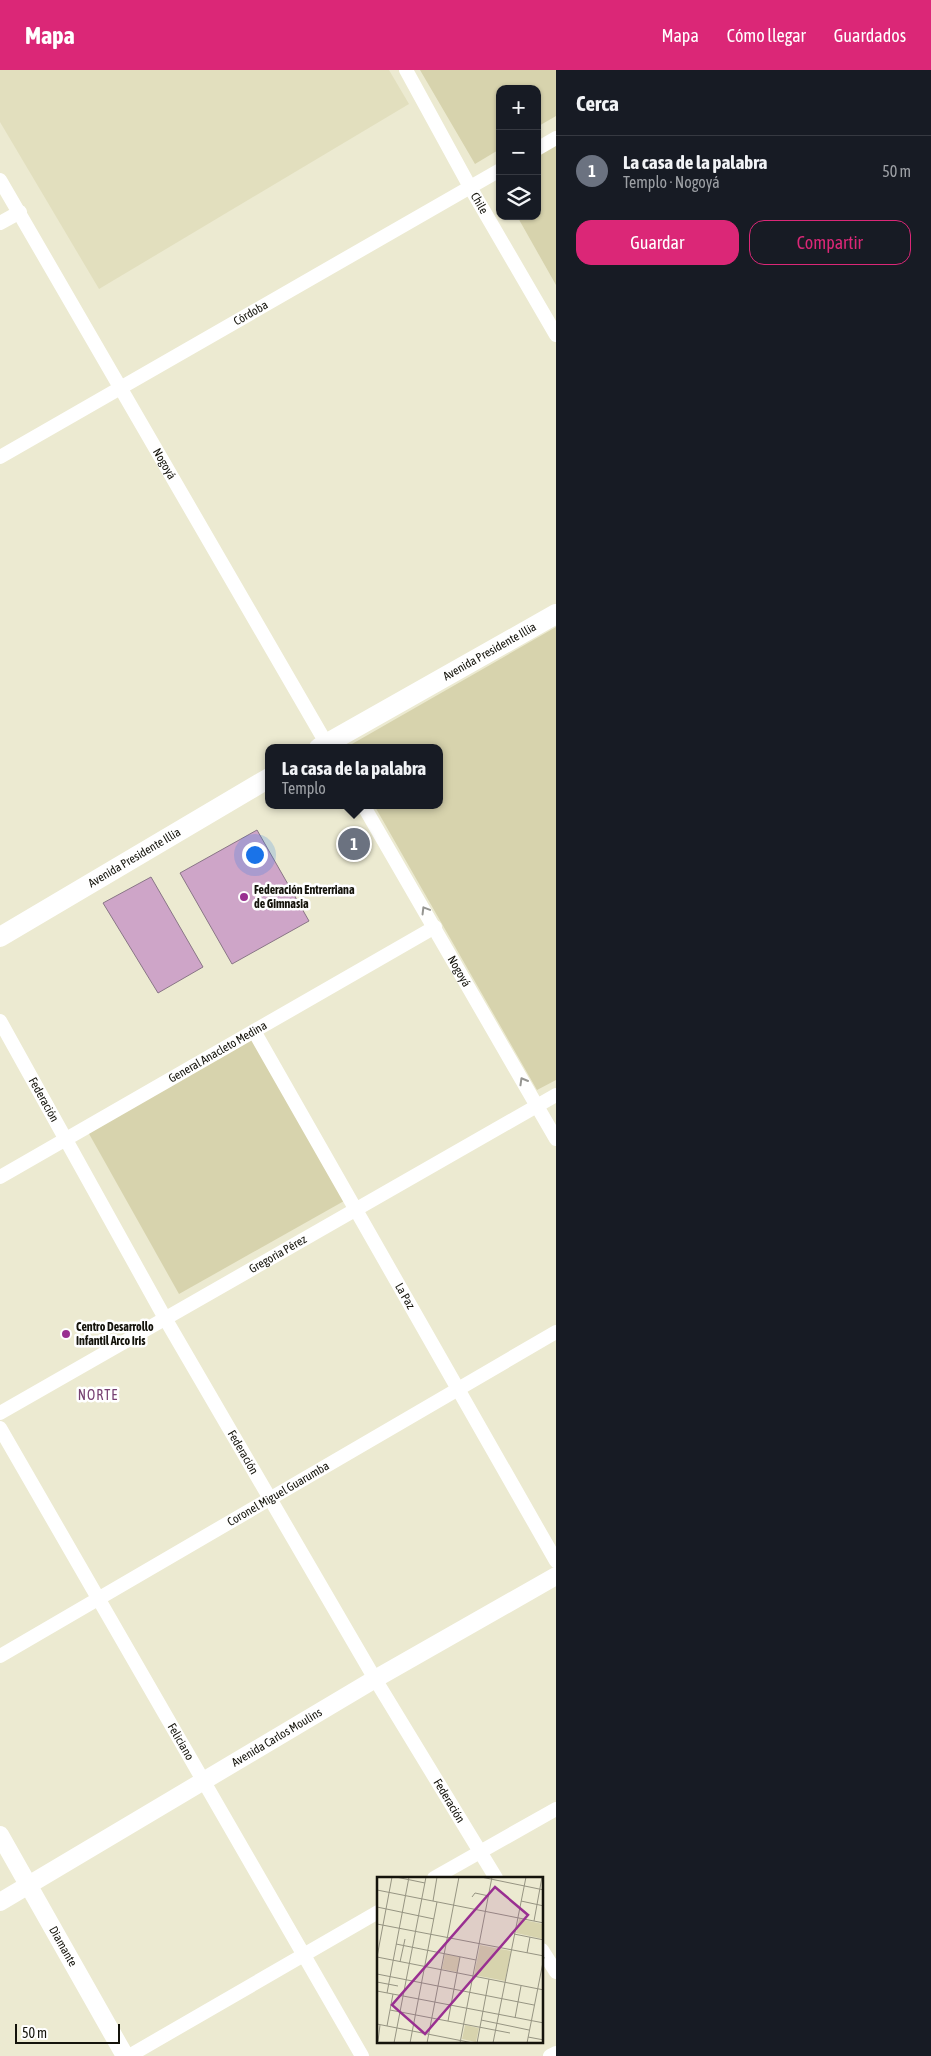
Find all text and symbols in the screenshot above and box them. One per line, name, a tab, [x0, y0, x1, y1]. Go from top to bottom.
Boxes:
text: Mapa	[25, 22, 75, 49]
text: Mapa	[661, 25, 699, 46]
text: Cómo llegar	[727, 25, 806, 46]
text: Guardados	[834, 25, 906, 46]
map controls	[496, 85, 541, 220]
button: +	[496, 85, 541, 130]
text: Cerca	[576, 91, 619, 115]
button: −	[496, 130, 541, 175]
text: La casa de la palabra	[623, 151, 767, 173]
text: 1	[588, 162, 596, 180]
text: 50 m	[882, 162, 911, 180]
text: Templo · Nogoyá	[623, 173, 720, 191]
button: layers	[496, 175, 541, 220]
street label: Chile	[468, 190, 491, 216]
button: Guardar	[576, 220, 739, 265]
button: Compartir	[749, 220, 911, 265]
street label: Córdoba	[231, 298, 270, 328]
street label: Nogoyá	[150, 446, 179, 482]
street label: Avenida Presidente Illia	[441, 620, 539, 683]
popup	[265, 744, 443, 809]
text: La casa de la palabra	[282, 757, 426, 779]
text: Templo	[282, 779, 326, 797]
street label: Avenida Presidente Illia	[86, 825, 183, 890]
pin: 1	[338, 825, 370, 863]
your location	[242, 842, 268, 868]
place label: Federación Entrerriana de Gimnasia	[254, 883, 355, 911]
marker: Federación Entrerriana de Gimnasia	[238, 891, 250, 903]
one-way arrow	[421, 906, 431, 915]
street label: Nogoyá	[445, 953, 474, 989]
street label: General Anacleto Medina	[166, 1018, 269, 1086]
street label: Federación	[26, 1075, 62, 1124]
one-way arrow	[520, 1078, 530, 1087]
street label: Gregoria Pérez	[247, 1232, 310, 1276]
street label: La Paz	[392, 1281, 418, 1312]
place label: Centro Desarrollo Infantil Arco Iris	[76, 1320, 154, 1348]
marker: Centro Desarrollo Infantil Arco Iris	[60, 1328, 72, 1340]
district label: NORTE	[78, 1387, 118, 1403]
street label: Federación	[225, 1428, 261, 1477]
street label: Coronel Miguel Guarumba	[225, 1459, 332, 1529]
street label: Avenida Carlos Moulins	[229, 1705, 324, 1770]
street label: Feliciano	[165, 1721, 197, 1763]
street label: Federación	[430, 1776, 468, 1825]
inset map	[377, 1877, 544, 2044]
street label: Diamante	[46, 1924, 80, 1969]
scale bar	[15, 2021, 120, 2044]
text: 50 m	[22, 2025, 47, 2041]

